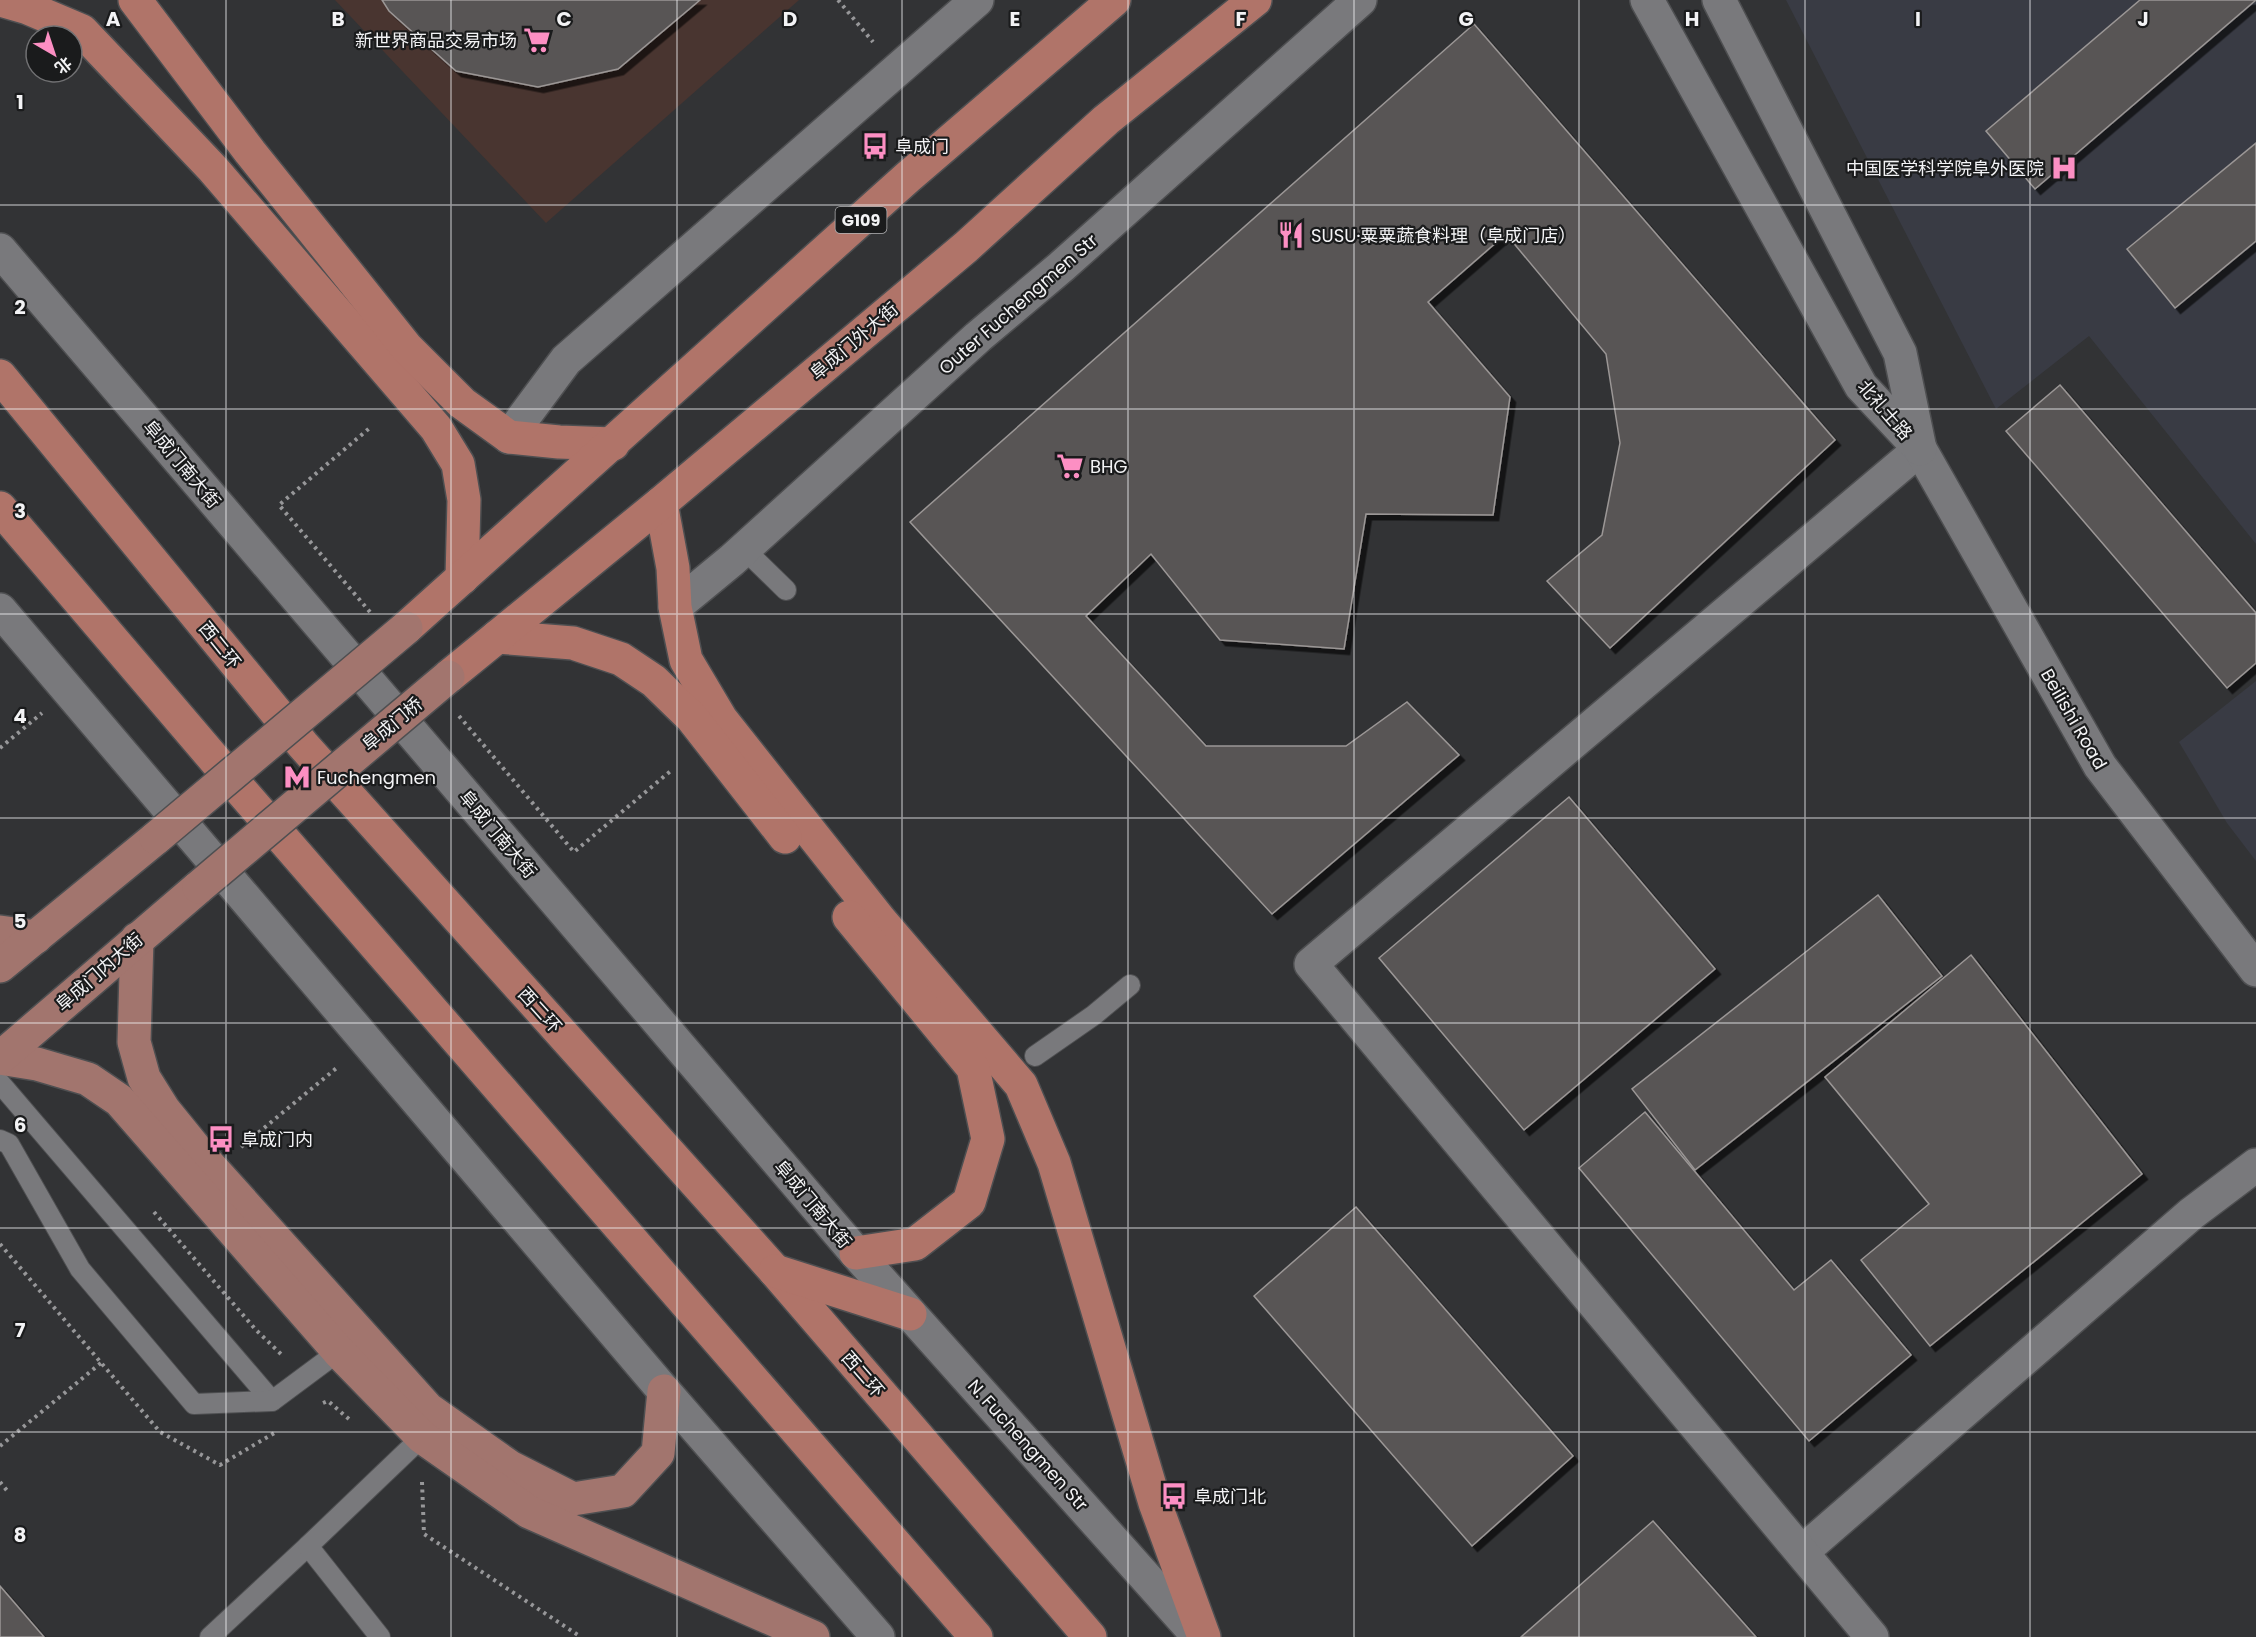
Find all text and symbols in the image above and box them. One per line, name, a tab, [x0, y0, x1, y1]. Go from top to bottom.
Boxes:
text: A	[106, 5, 121, 33]
text: B	[331, 5, 345, 33]
text: C	[556, 5, 572, 33]
text: D	[783, 5, 797, 33]
text: E	[1010, 5, 1020, 33]
text: F	[1236, 5, 1247, 33]
text: G	[1458, 5, 1474, 33]
text: H	[1685, 5, 1699, 33]
text: I	[1915, 5, 1921, 33]
text: J	[2137, 5, 2149, 33]
north arrow	[24, 24, 84, 84]
supermarket icon: 新世界商品交易市场	[522, 25, 552, 55]
place label: 新世界商品交易市场	[355, 28, 517, 53]
text: 北	[50, 51, 77, 79]
text: 1	[16, 88, 24, 116]
bus stop icon: 阜成门	[860, 131, 890, 161]
place label: 阜成门	[895, 134, 949, 159]
hospital icon: 中国医学科学院阜外医院	[2049, 153, 2079, 183]
place label: 中国医学科学院阜外医院	[1846, 156, 2044, 181]
road number: G109	[836, 207, 886, 233]
restaurant icon: SUSU·粟粟蔬食料理（阜成门店）	[1276, 220, 1306, 250]
place label: SUSU·粟粟蔬食料理（阜成门店）	[1311, 223, 1576, 248]
street label: Outer Fuchengmen Str	[933, 228, 1103, 380]
text: 2	[14, 293, 26, 321]
street label: 阜成门外大街	[805, 297, 903, 385]
street label: 北礼士路	[1852, 375, 1918, 445]
street label: 阜成门南大街	[138, 415, 226, 513]
supermarket icon: BHG	[1055, 451, 1085, 481]
place label: BHG	[1090, 454, 1128, 479]
text: 3	[14, 497, 26, 525]
street label: 西二环	[193, 616, 247, 674]
street label: Beilishi Road	[2035, 664, 2113, 774]
street label: 阜成门桥	[356, 691, 428, 757]
text: 4	[13, 702, 27, 730]
metro station icon: Fuchengmen	[282, 762, 312, 792]
place label: Fuchengmen	[317, 765, 436, 790]
street label: 阜成门南大街	[454, 785, 542, 883]
text: 5	[14, 907, 27, 935]
street label: 阜成门内大街	[50, 927, 148, 1017]
street label: 西二环	[513, 982, 567, 1038]
text: 6	[14, 1111, 26, 1139]
bus stop icon: 阜成门内	[206, 1124, 236, 1154]
place label: 阜成门内	[241, 1127, 313, 1152]
street label: 阜成门南大街	[769, 1155, 857, 1253]
text: 7	[15, 1316, 26, 1344]
street label: 西二环	[836, 1345, 890, 1403]
street label: N. Fuchengmen Str	[962, 1374, 1094, 1516]
bus stop icon: 阜成门北	[1159, 1481, 1189, 1511]
place label: 阜成门北	[1194, 1484, 1266, 1509]
text: 8	[14, 1521, 26, 1549]

